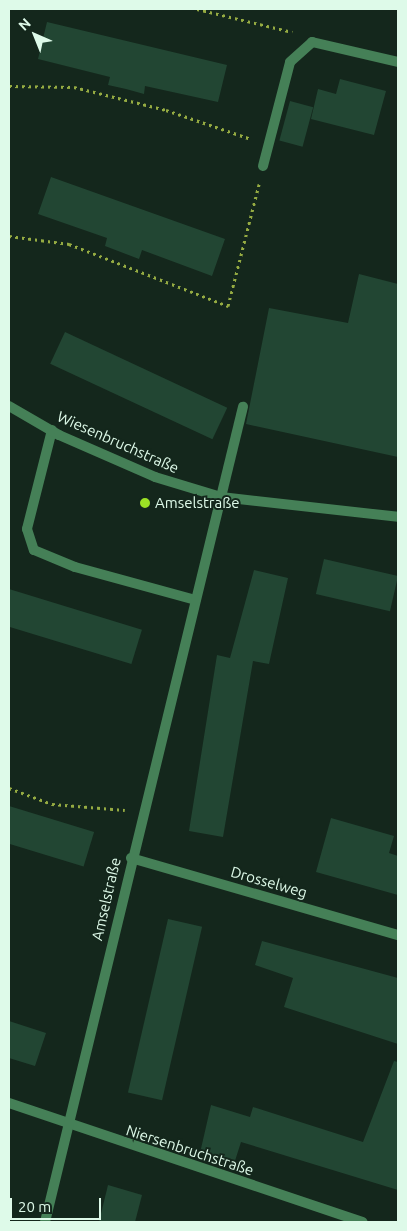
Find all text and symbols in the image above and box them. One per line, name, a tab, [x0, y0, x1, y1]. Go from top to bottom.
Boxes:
north arrow	[10, 10, 60, 60]
text: N	[15, 15, 34, 34]
street label: Wiesenbruchstraße	[54, 407, 182, 477]
place label: Amselstraße	[155, 494, 240, 512]
marker: Amselstraße	[139, 497, 151, 509]
street label: Amselstraße	[88, 856, 124, 942]
street label: Drosselweg	[229, 862, 309, 902]
street label: Niersenbruchstraße	[124, 1121, 256, 1179]
scale bar	[12, 1188, 104, 1220]
text: 20 m	[18, 1198, 51, 1215]

